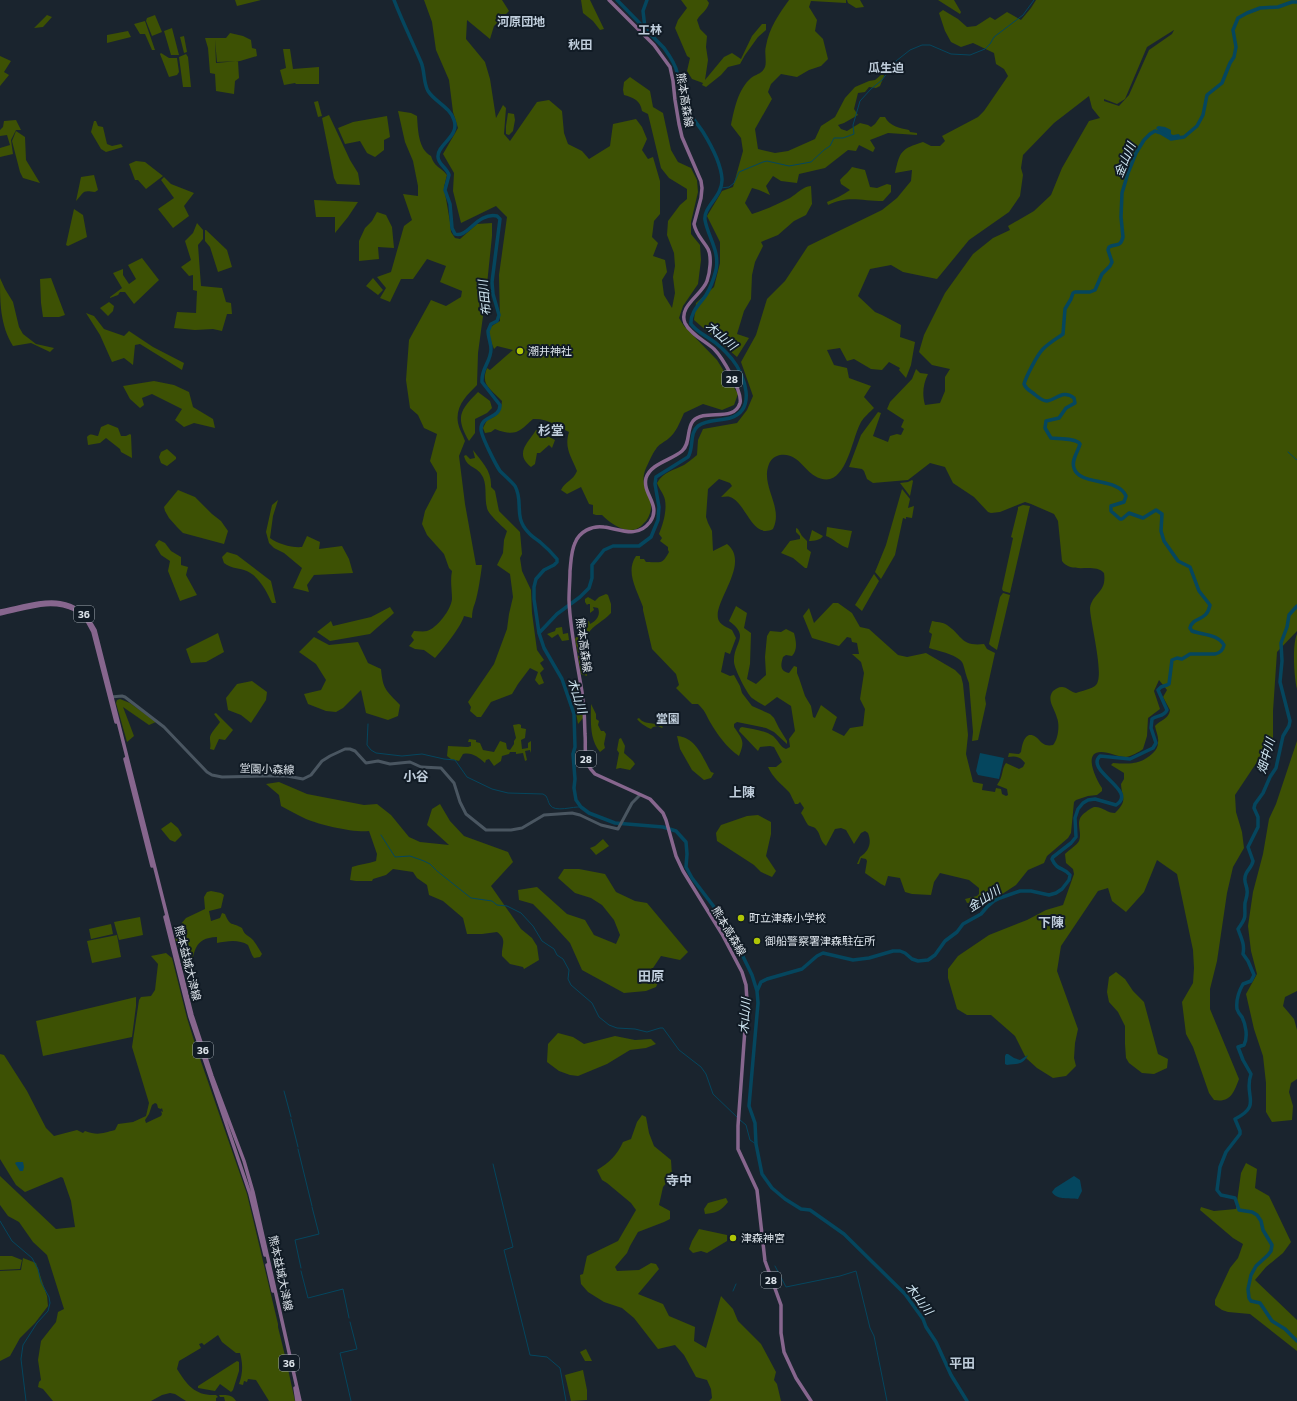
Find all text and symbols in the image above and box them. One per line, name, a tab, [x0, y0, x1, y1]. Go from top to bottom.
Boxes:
district label: 河原団地	[497, 14, 545, 28]
district label: 工林	[638, 22, 662, 36]
district label: 秋田	[568, 37, 592, 51]
district label: 瓜生迫	[868, 60, 904, 74]
street label: 熊本高森線	[675, 72, 696, 128]
water label: 金山川	[1111, 138, 1138, 179]
water label: 布田川	[475, 277, 493, 317]
water label: 木山川	[703, 318, 741, 354]
place label: 潮井神社	[528, 344, 572, 357]
marker: 潮井神社	[515, 346, 525, 356]
road number: 28	[722, 371, 742, 387]
district label: 杉堂	[538, 422, 564, 438]
road number: 36	[74, 606, 94, 622]
street label: 熊本高森線	[574, 617, 595, 673]
water label: 木山川	[566, 676, 591, 717]
district label: 堂園	[656, 711, 680, 725]
water label: 畑中川	[1253, 735, 1277, 775]
road number: 28	[576, 751, 596, 767]
street label: 堂園小森線	[239, 761, 295, 776]
district label: 小谷	[403, 768, 429, 784]
district label: 上陳	[729, 784, 755, 800]
water label: 金山川	[965, 881, 1004, 914]
street label: 熊本高森線	[710, 904, 749, 958]
place label: 町立津森小学校	[749, 911, 826, 924]
marker: 町立津森小学校	[736, 913, 746, 923]
district label: 下陳	[1038, 914, 1064, 930]
street label: 熊本益城大津線	[173, 924, 204, 1002]
place label: 御船警察署津森駐在所	[764, 934, 876, 947]
marker: 御船警察署津森駐在所	[752, 936, 762, 946]
district label: 田原	[638, 968, 664, 984]
water label: 木山川	[736, 995, 752, 1034]
road number: 36	[193, 1042, 213, 1058]
district label: 寺中	[666, 1172, 692, 1188]
place label: 津森神宮	[741, 1231, 785, 1244]
marker: 津森神宮	[728, 1233, 738, 1243]
street label: 熊本益城大津線	[267, 1234, 296, 1312]
road number: 28	[761, 1272, 781, 1288]
water label: 木山川	[903, 1280, 937, 1319]
road number: 36	[279, 1355, 299, 1371]
district label: 平田	[949, 1355, 975, 1371]

